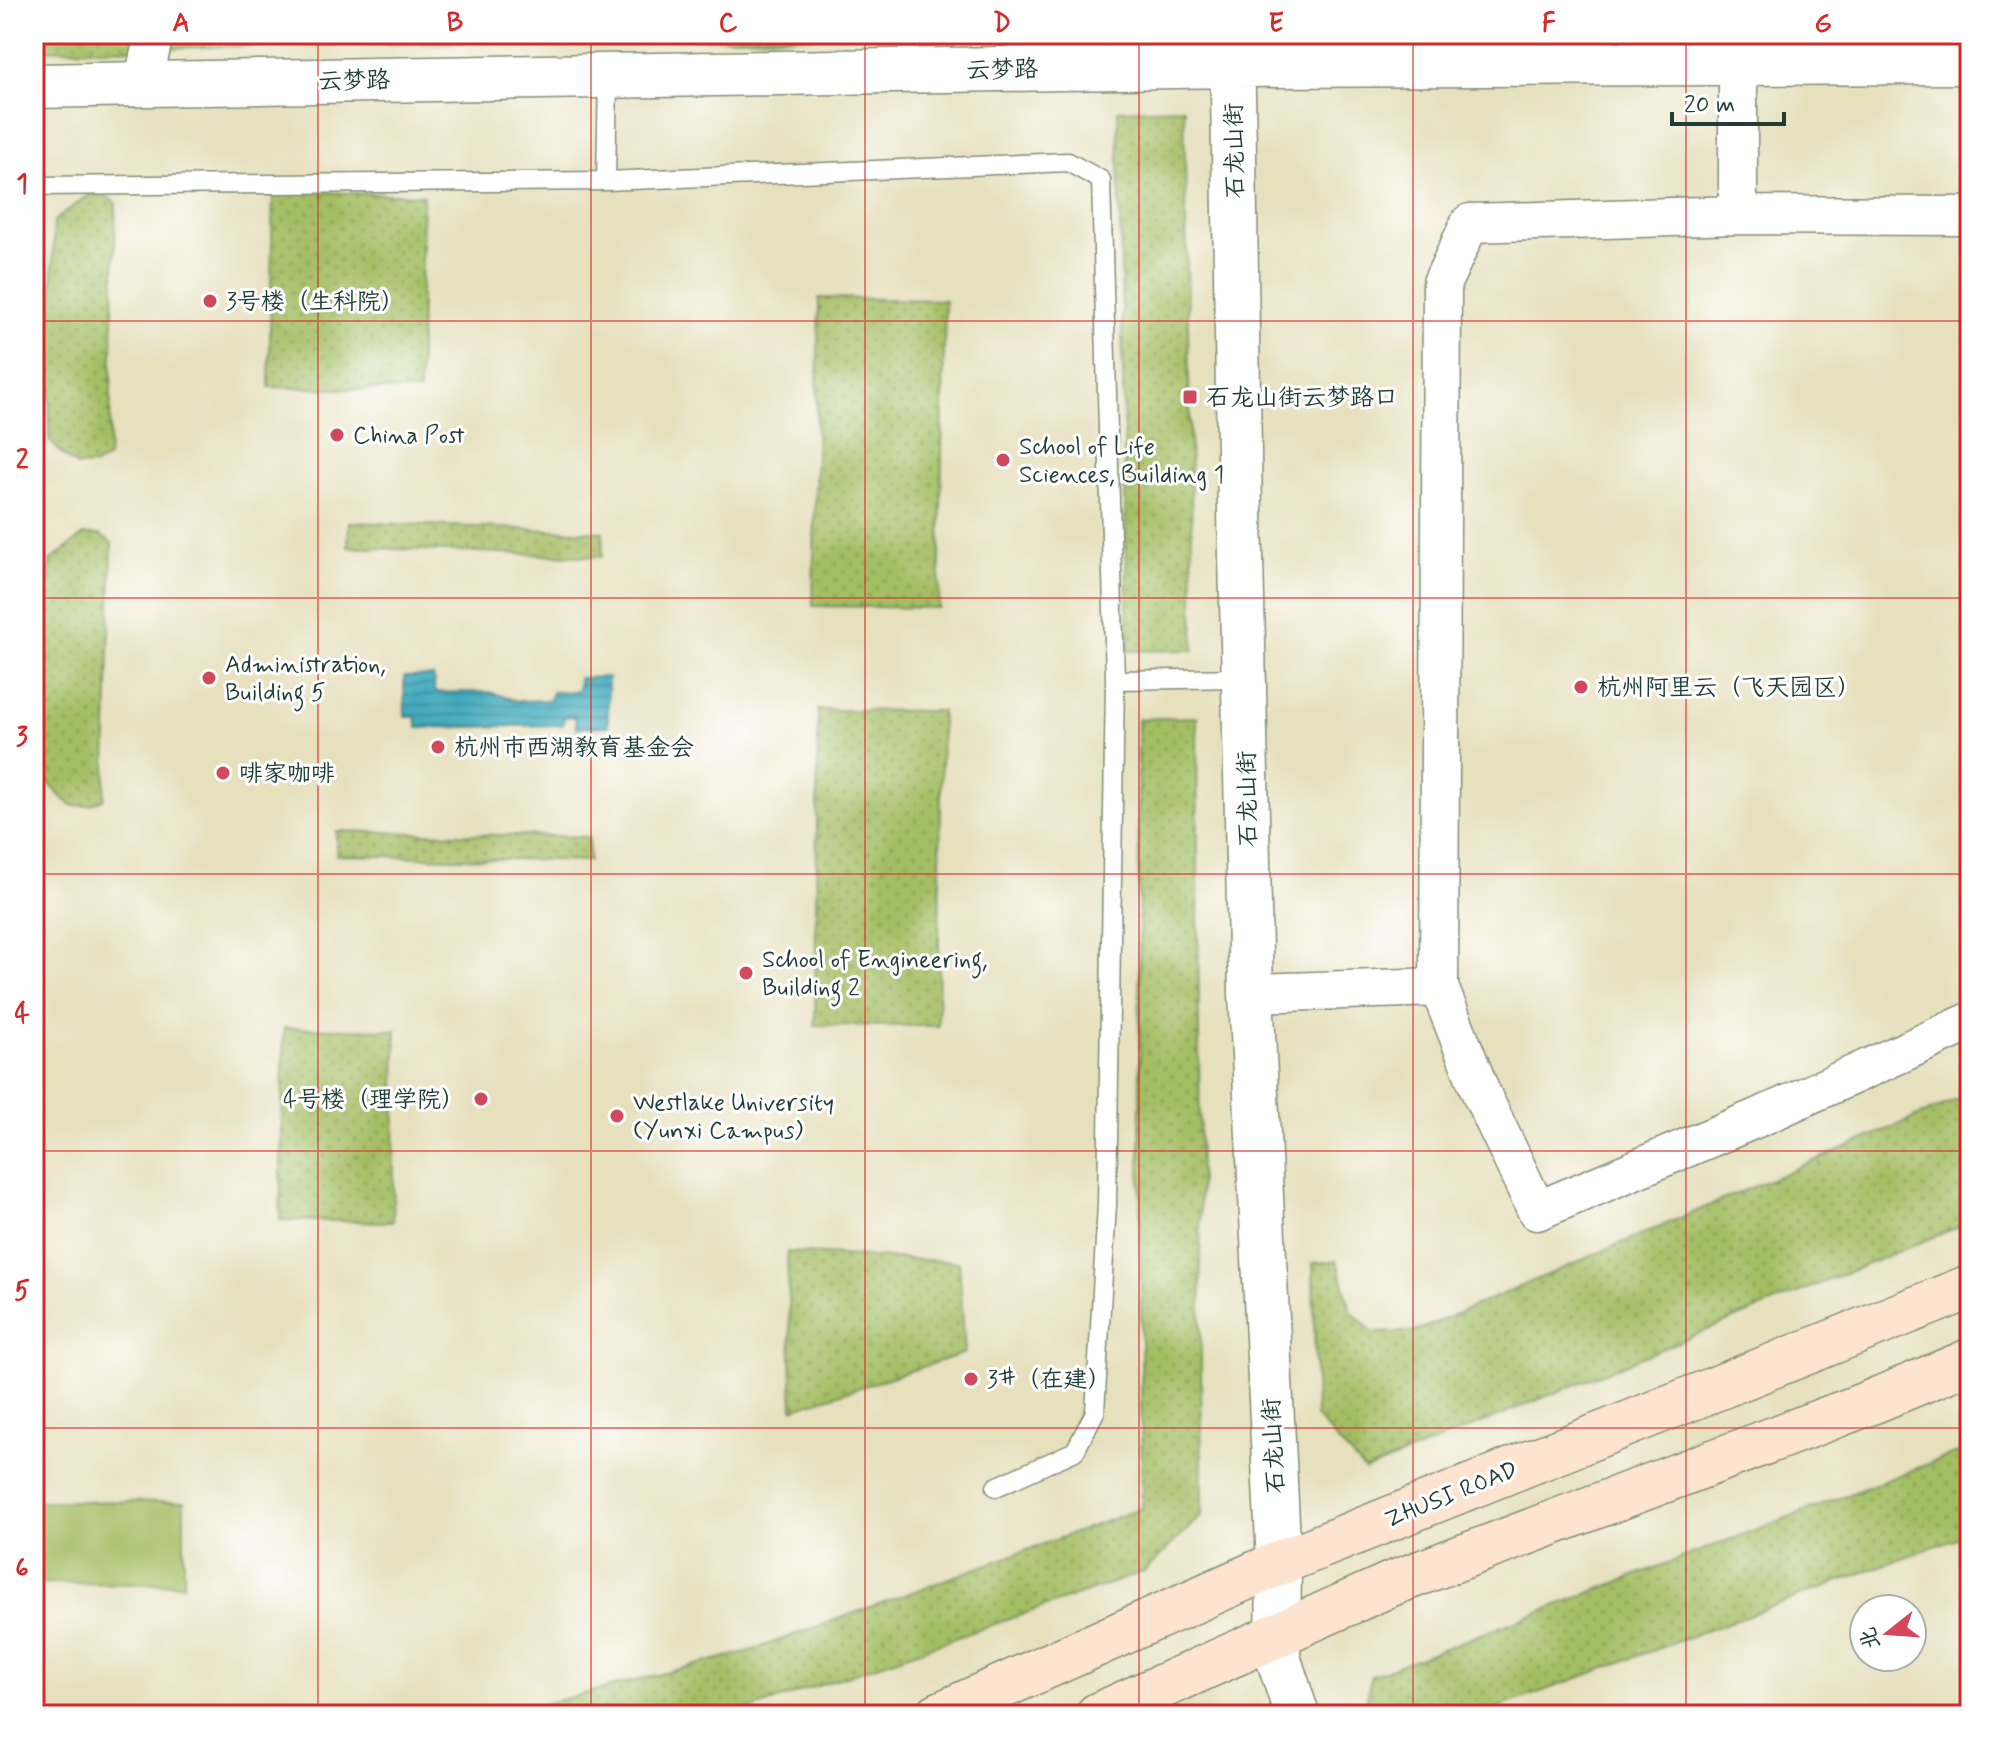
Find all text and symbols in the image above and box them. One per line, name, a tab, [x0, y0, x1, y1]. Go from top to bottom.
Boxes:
text: A	[172, 7, 190, 41]
text: B	[447, 7, 463, 41]
text: C	[719, 7, 738, 41]
text: D	[993, 7, 1011, 41]
text: E	[1268, 7, 1284, 41]
text: F	[1542, 7, 1556, 41]
text: G	[1814, 7, 1832, 41]
street label: 云梦路	[966, 54, 1038, 87]
street label: 云梦路	[318, 65, 390, 98]
scale bar	[1672, 76, 1784, 126]
text: 20 m	[1684, 90, 1735, 121]
street label: 石龙山街	[1219, 103, 1252, 199]
text: 1	[16, 168, 28, 202]
place label: 3号楼（生科院）	[226, 287, 405, 318]
marker: 3号楼（生科院）	[201, 292, 219, 310]
place label: 石龙山街云梦路口	[1206, 383, 1398, 414]
marker: 石龙山街云梦路口	[1181, 388, 1199, 406]
place label: China Post	[353, 421, 465, 452]
marker: China Post	[328, 426, 346, 444]
place label: School of Life Sciences, Building 1	[1019, 432, 1224, 491]
text: 2	[16, 444, 29, 478]
marker: School of Life Sciences, Building 1	[994, 451, 1012, 469]
place label: Administration, Building 5	[225, 650, 386, 712]
marker: Administration, Building 5	[200, 669, 218, 687]
place label: 杭州阿里云（飞天园区）	[1597, 673, 1861, 704]
marker: 杭州阿里云（飞天园区）	[1572, 678, 1590, 696]
text: 3	[16, 721, 28, 755]
place label: 杭州市西湖教育基金会	[454, 733, 694, 764]
marker: 杭州市西湖教育基金会	[429, 738, 447, 756]
street label: 石龙山街	[1232, 751, 1265, 847]
place label: 啡家咖啡	[239, 759, 335, 790]
marker: 啡家咖啡	[214, 764, 232, 782]
place label: School of Engineering, Building 2	[762, 945, 987, 1007]
marker: School of Engineering, Building 2	[737, 964, 755, 982]
text: 4	[14, 998, 30, 1032]
place label: 4号楼（理学院）	[283, 1085, 465, 1116]
place label: Westlake University (Yunxi Campus)	[633, 1088, 834, 1147]
marker: 4号楼（理学院）	[472, 1090, 490, 1108]
marker: Westlake University (Yunxi Campus)	[608, 1107, 626, 1125]
text: 5	[14, 1275, 30, 1309]
place label: 3#（在建）	[987, 1365, 1112, 1396]
marker: 3#（在建）	[962, 1370, 980, 1388]
street label: 石龙山街	[1257, 1397, 1292, 1495]
street label: ZHUSI ROAD	[1381, 1455, 1523, 1536]
text: 6	[15, 1552, 29, 1586]
north arrow	[1848, 1593, 1928, 1673]
text: 北	[1854, 1624, 1887, 1653]

